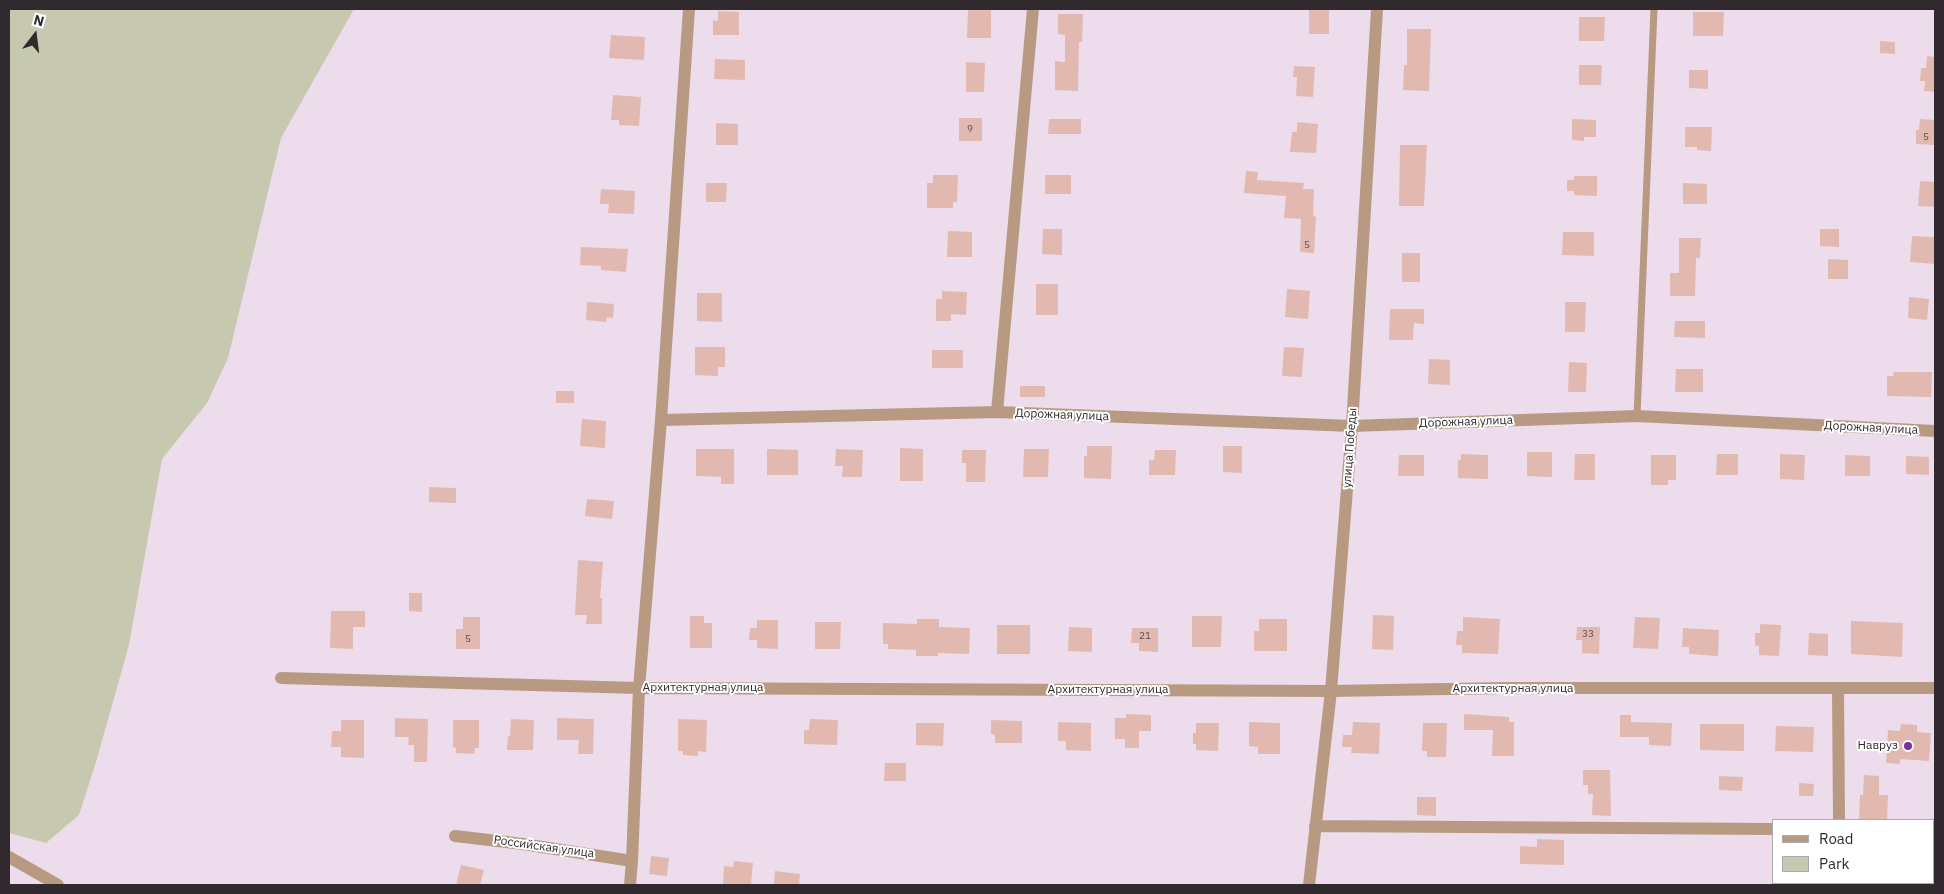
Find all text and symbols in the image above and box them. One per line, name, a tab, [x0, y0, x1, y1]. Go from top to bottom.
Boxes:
north arrow	[10, 10, 60, 60]
text: N	[32, 11, 46, 31]
house number: 9	[967, 123, 973, 135]
house number: 5	[1923, 131, 1929, 143]
house number: 5	[1304, 239, 1310, 251]
street label: Дорожная улица	[1015, 406, 1109, 424]
street label: улица Победы	[1340, 407, 1360, 489]
street label: Дорожная улица	[1419, 413, 1513, 431]
street label: Дорожная улица	[1824, 418, 1918, 438]
house number: 33	[1582, 628, 1594, 640]
house number: 21	[1139, 630, 1151, 642]
house number: 5	[465, 633, 471, 645]
street label: Архитектурная улица	[642, 681, 764, 695]
street label: Архитектурная улица	[1452, 682, 1574, 696]
street label: Архитектурная улица	[1047, 683, 1169, 697]
place label: Навруз	[1858, 739, 1898, 753]
marker: Навруз	[1902, 740, 1914, 752]
legend	[1772, 819, 1934, 884]
text: Road	[1819, 829, 1854, 848]
street label: Российская улица	[493, 833, 595, 861]
text: Park	[1819, 854, 1849, 873]

